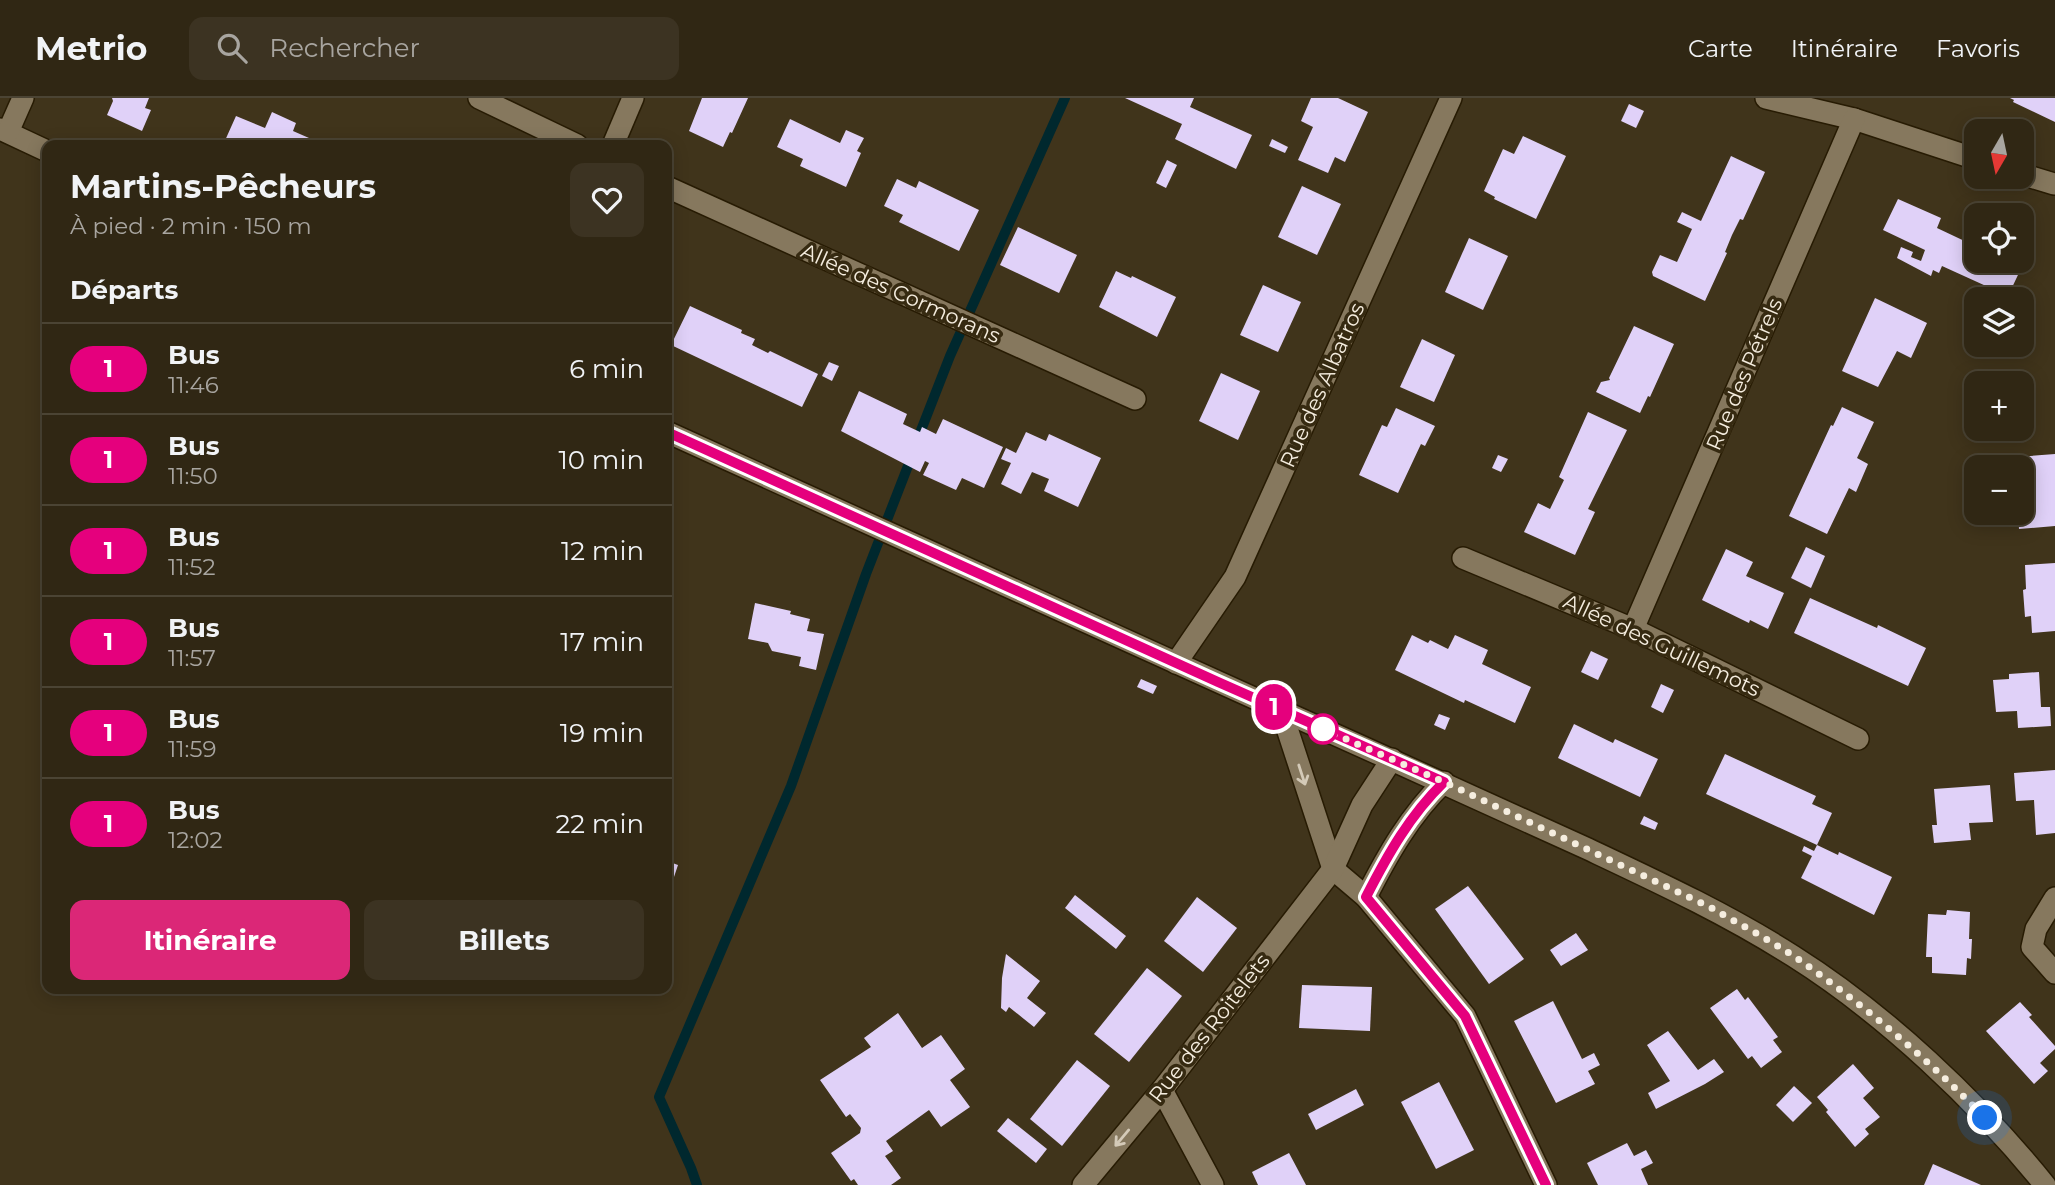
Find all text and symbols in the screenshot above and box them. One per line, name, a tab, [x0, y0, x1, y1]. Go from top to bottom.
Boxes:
search box	[189, 17, 679, 80]
text: Metrio	[35, 28, 147, 68]
icon: search	[213, 29, 251, 67]
text: Rechercher	[269, 32, 420, 64]
text: Carte	[1688, 34, 1753, 63]
text: Itinéraire	[1791, 34, 1898, 63]
text: Favoris	[1936, 34, 2020, 63]
north arrow	[1964, 119, 2034, 189]
map controls	[1964, 119, 2034, 525]
button: heart	[570, 163, 644, 237]
text: Martins-Pêcheurs	[70, 166, 376, 206]
button: locate	[1964, 203, 2034, 273]
text: À pied · 2 min · 150 m	[70, 212, 312, 240]
street label: Allée des Cormorans	[797, 238, 1005, 348]
text: Départs	[70, 274, 178, 306]
button: layers	[1964, 287, 2034, 357]
street label: Rue des Pétrels	[1701, 294, 1787, 454]
street label: Rue des Albatros	[1274, 299, 1370, 471]
text: Bus	[168, 339, 220, 371]
text: 6 min	[569, 353, 644, 385]
text: 1	[104, 354, 113, 383]
text: 11:46	[168, 371, 219, 399]
button: +	[1964, 371, 2034, 441]
text: Bus	[168, 430, 220, 462]
text: 10 min	[558, 444, 644, 476]
text: 1	[104, 445, 113, 474]
button: −	[1964, 455, 2034, 525]
text: 11:50	[168, 462, 218, 490]
text: Bus	[168, 521, 220, 553]
text: 12 min	[561, 535, 644, 567]
text: 1	[104, 536, 113, 565]
text: 11:52	[168, 553, 215, 581]
street label: Allée des Guillemots	[1560, 588, 1764, 702]
text: Bus	[168, 612, 220, 644]
text: 17 min	[560, 626, 644, 658]
text: 1	[104, 627, 113, 656]
text: 11:57	[168, 644, 216, 672]
line badge: 1	[1251, 684, 1297, 730]
text: 1	[1269, 692, 1279, 721]
text: Bus	[168, 703, 220, 735]
unlabelled marker	[1308, 714, 1338, 744]
text: 19 min	[560, 717, 644, 749]
text: 1	[104, 718, 113, 747]
text: 11:59	[168, 735, 217, 763]
one-way arrow	[1297, 764, 1309, 786]
text: Bus	[168, 794, 220, 826]
text: 22 min	[555, 808, 644, 840]
text: 1	[104, 809, 113, 838]
text: 12:02	[168, 826, 223, 854]
button: Itinéraire	[70, 900, 350, 980]
button: Billets	[364, 900, 644, 980]
street label: Rue des Roitelets	[1143, 949, 1275, 1107]
your location	[1967, 1100, 2002, 1135]
one-way arrow	[1115, 1128, 1130, 1146]

